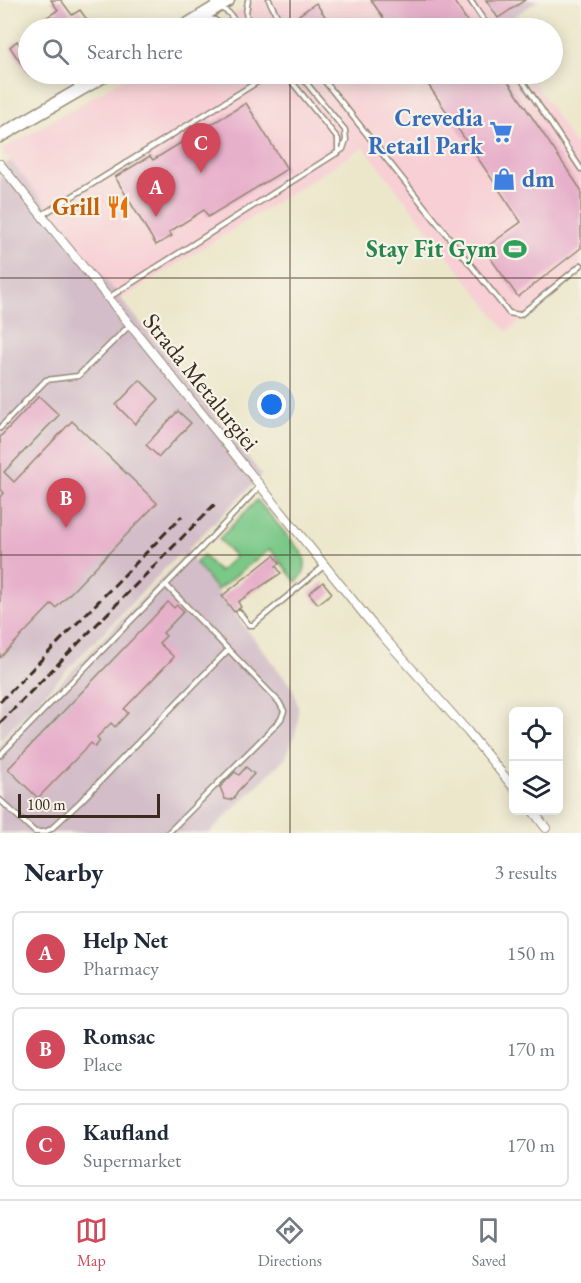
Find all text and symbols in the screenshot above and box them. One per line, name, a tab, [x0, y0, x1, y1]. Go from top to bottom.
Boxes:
search box	[18, 18, 563, 84]
icon: search	[39, 35, 72, 68]
text: Search here	[87, 37, 182, 66]
place label: Crevedia Retail Park	[368, 102, 484, 161]
supermarket icon: Crevedia Retail Park	[488, 119, 514, 145]
pin: C	[182, 124, 220, 173]
place label: dm	[522, 163, 555, 194]
shop icon: dm	[491, 166, 517, 192]
pin: A	[136, 168, 176, 217]
place label: Grill	[52, 191, 100, 222]
restaurant icon: Grill	[105, 194, 131, 220]
place label: Stay Fit Gym	[366, 233, 497, 265]
sports icon: Stay Fit Gym	[502, 236, 528, 262]
street label: Strada Metalurgiei	[136, 306, 266, 457]
your location	[257, 390, 286, 419]
pin: B	[46, 478, 86, 528]
map controls	[509, 707, 563, 815]
button: locate	[509, 707, 563, 761]
button: layers	[509, 761, 563, 815]
scale bar	[18, 791, 160, 818]
text: 100 m	[27, 794, 66, 815]
text: Nearby	[24, 855, 104, 889]
text: 3 results	[494, 859, 557, 885]
text: Help Net	[83, 926, 168, 955]
text: A	[38, 940, 53, 966]
text: 150 m	[507, 940, 555, 966]
text: Pharmacy	[83, 955, 159, 981]
text: Romsac	[83, 1022, 155, 1051]
text: B	[39, 1036, 52, 1062]
text: 170 m	[507, 1036, 555, 1062]
text: Place	[83, 1051, 122, 1077]
text: Kaufland	[83, 1118, 169, 1147]
text: C	[38, 1132, 53, 1158]
text: 170 m	[507, 1132, 555, 1158]
text: Supermarket	[83, 1147, 181, 1173]
tab: Map	[75, 1214, 108, 1271]
tab: Directions	[258, 1214, 322, 1271]
tab: Saved	[472, 1214, 506, 1271]

